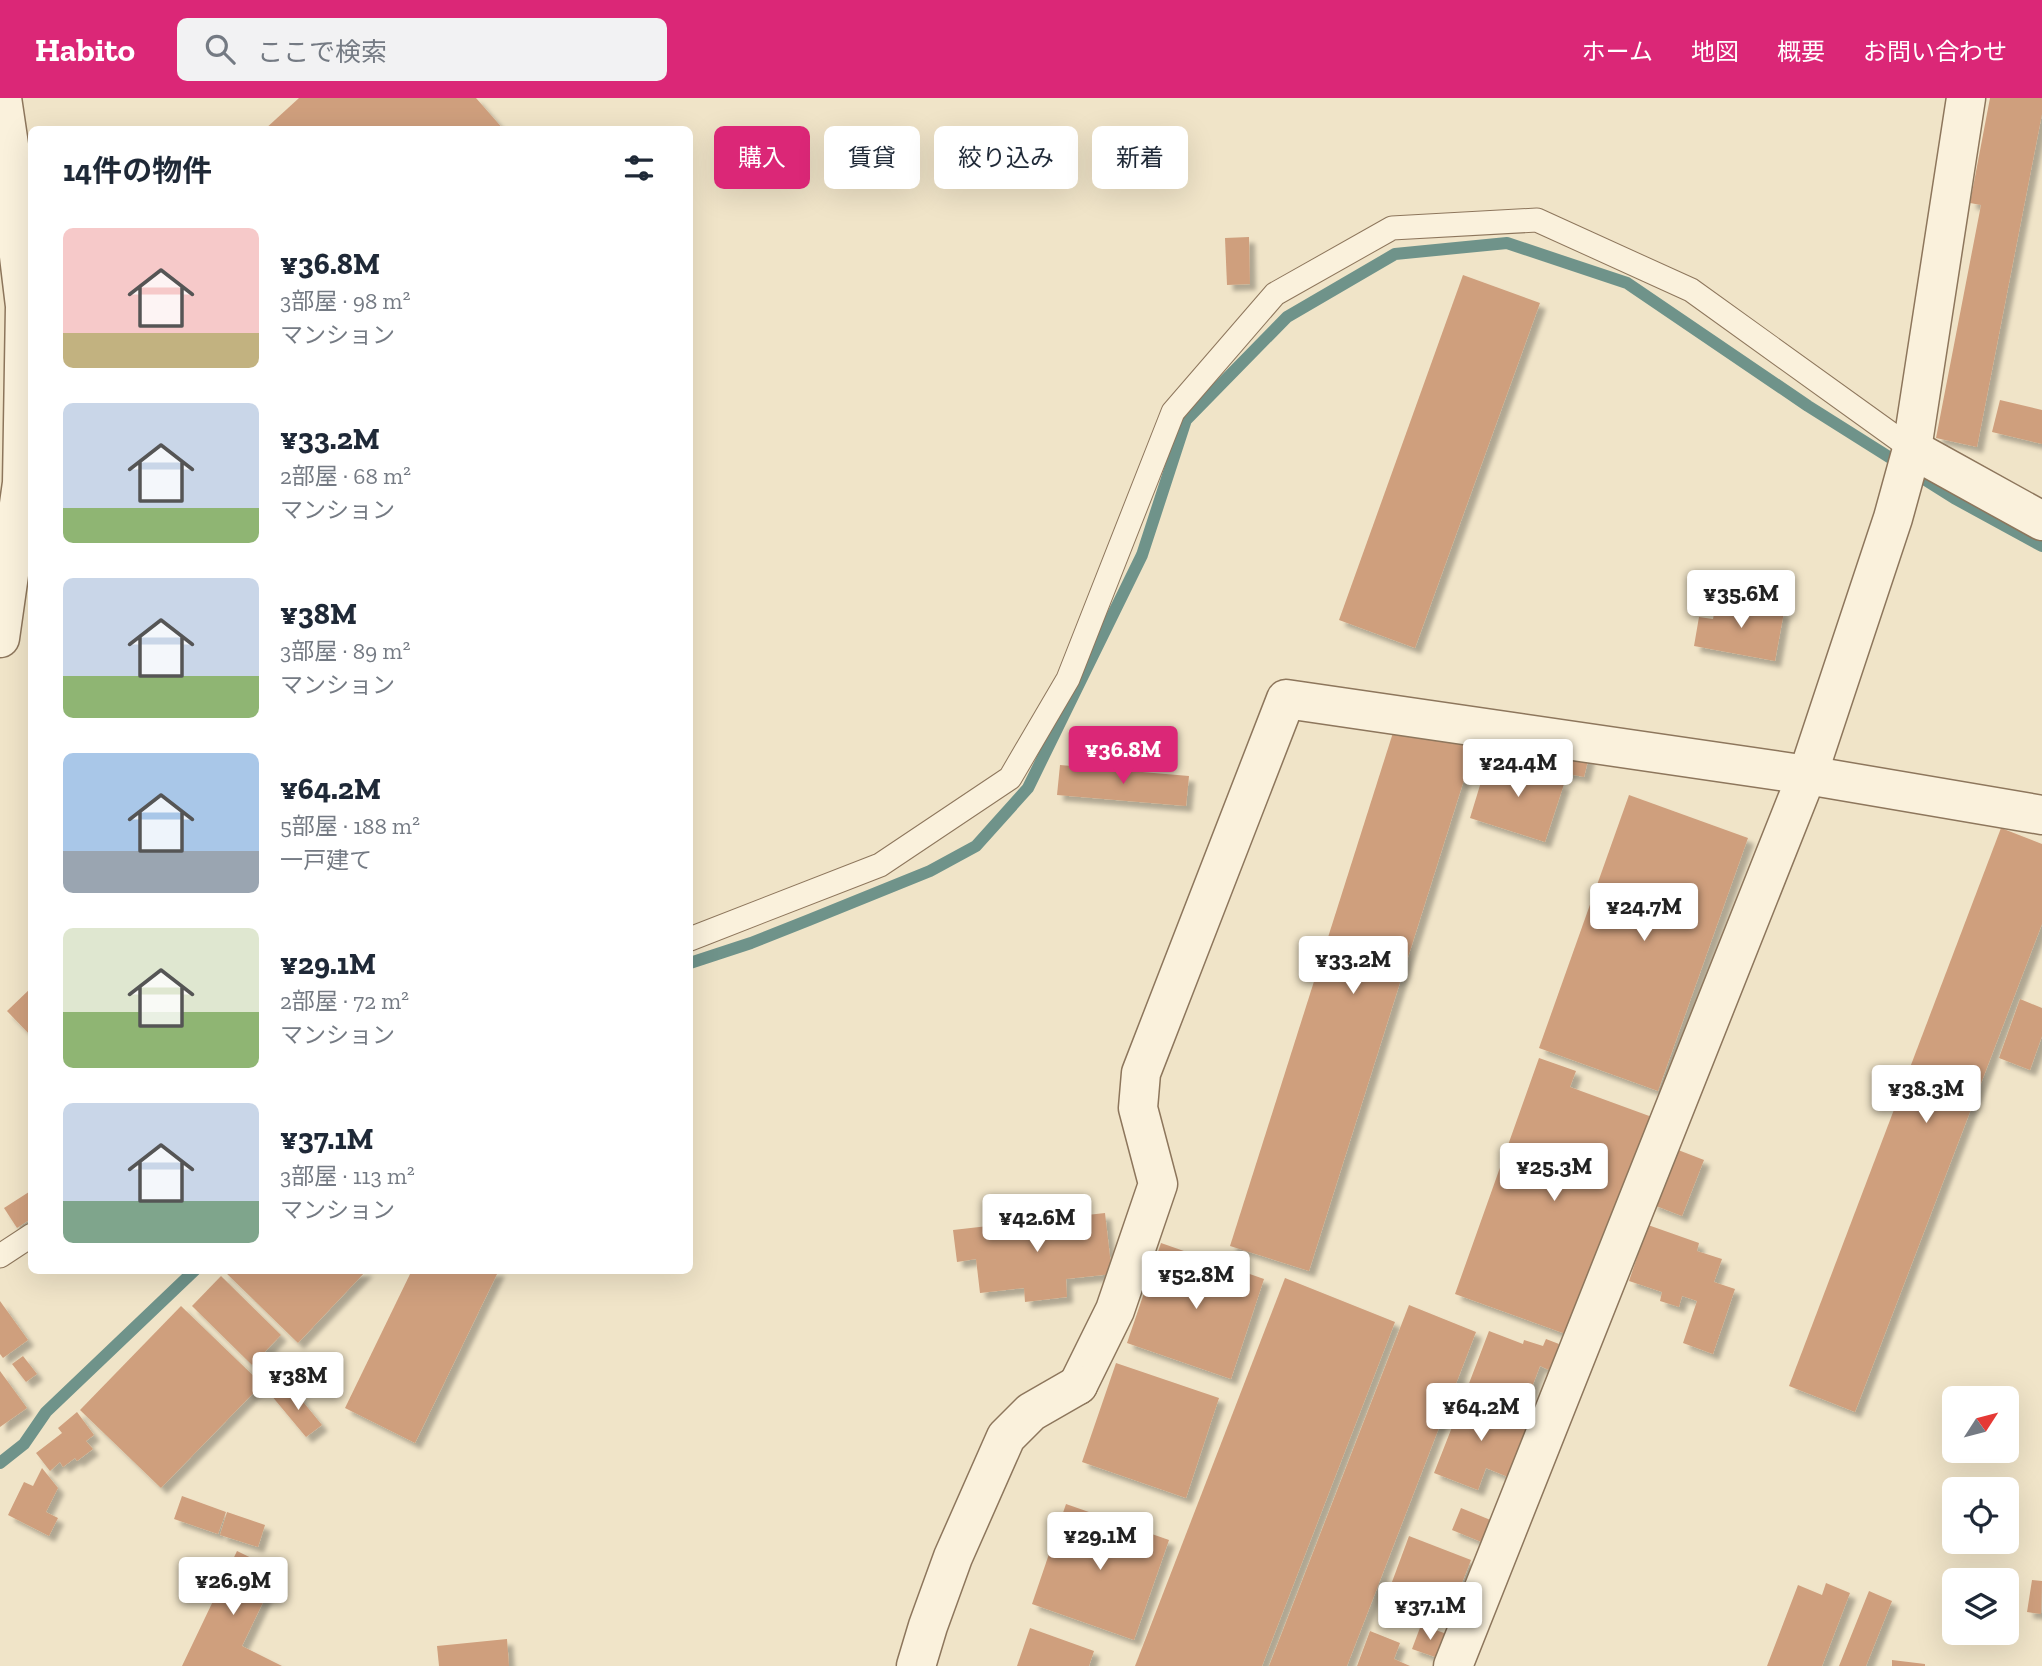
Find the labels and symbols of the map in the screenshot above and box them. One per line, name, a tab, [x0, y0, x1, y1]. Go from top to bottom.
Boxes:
pin: ¥35.6M	[1684, 570, 1798, 630]
pin: ¥36.8M	[1066, 726, 1180, 786]
pin: ¥24.4M	[1461, 740, 1575, 799]
pin: ¥24.7M	[1587, 884, 1701, 943]
pin: ¥33.2M	[1296, 936, 1410, 996]
pin: ¥38.3M	[1869, 1066, 1983, 1125]
pin: ¥25.3M	[1497, 1144, 1611, 1203]
pin: ¥42.6M	[980, 1194, 1094, 1254]
pin: ¥52.8M	[1139, 1252, 1253, 1311]
pin: ¥38M	[257, 1352, 339, 1412]
pin: ¥64.2M	[1424, 1384, 1538, 1443]
north arrow	[1942, 1386, 2020, 1463]
pin: ¥29.1M	[1043, 1512, 1157, 1572]
pin: ¥26.9M	[176, 1558, 290, 1617]
pin: ¥37.1M	[1373, 1582, 1487, 1642]

